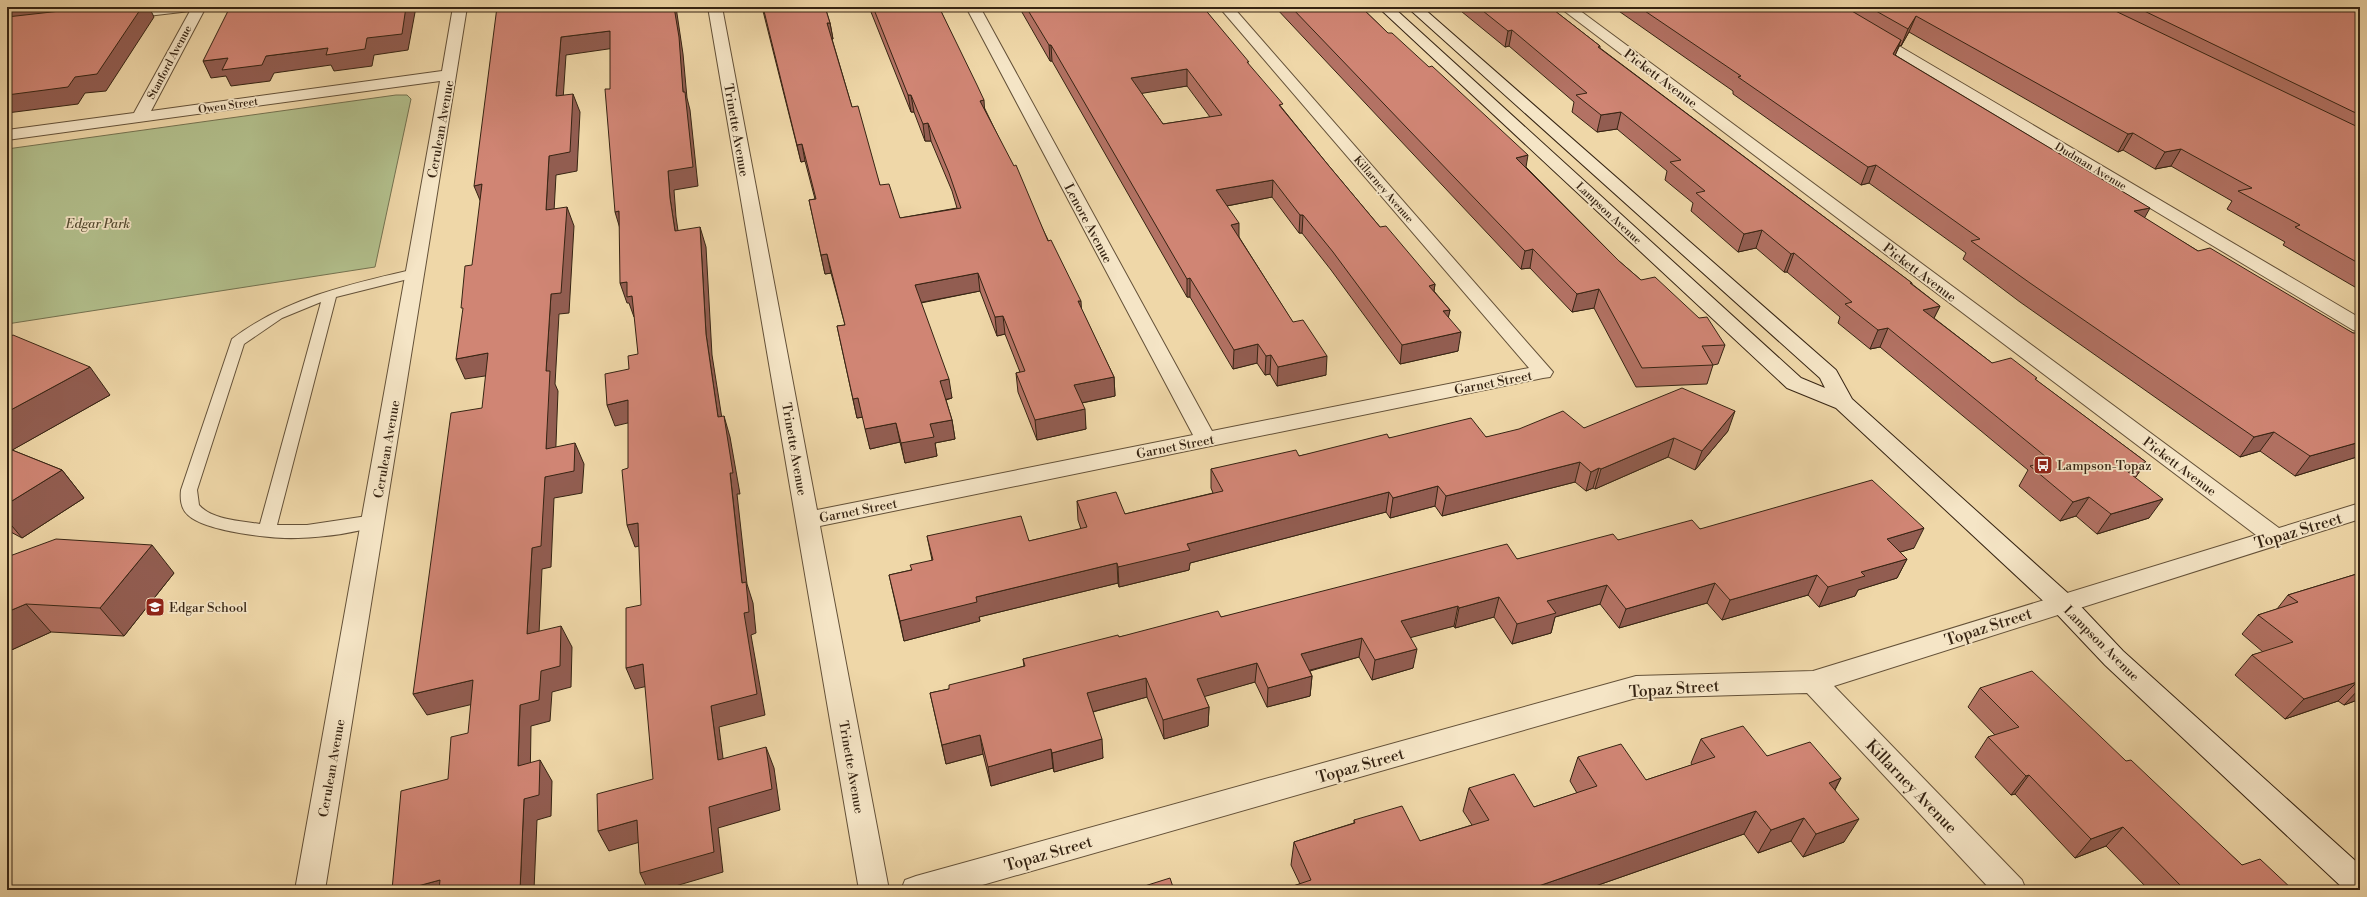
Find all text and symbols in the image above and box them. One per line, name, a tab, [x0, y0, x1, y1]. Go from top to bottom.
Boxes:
street label: Stanford Avenue	[144, 23, 195, 102]
street label: Pickett Avenue	[1621, 46, 1701, 112]
street label: Cerulean Avenue	[424, 79, 458, 179]
street label: Trinette Avenue	[720, 82, 752, 178]
street label: Owen Street	[197, 95, 259, 117]
street label: Dudman Avenue	[2052, 140, 2129, 194]
street label: Killarney Avenue	[1350, 153, 1417, 227]
street label: Lampson Avenue	[1573, 180, 1644, 248]
street label: Lenore Avenue	[1060, 181, 1116, 266]
park label: Edgar Park	[65, 216, 130, 232]
street label: Pickett Avenue	[1880, 240, 1960, 306]
street label: Garnet Street	[1453, 368, 1534, 398]
street label: Cerulean Avenue	[370, 399, 404, 499]
street label: Trinette Avenue	[778, 401, 810, 497]
street label: Garnet Street	[1135, 432, 1216, 462]
street label: Pickett Avenue	[2140, 434, 2220, 500]
bus stop icon: Lampson-Topaz	[2032, 454, 2054, 476]
place label: Lampson-Topaz	[2057, 458, 2151, 474]
street label: Garnet Street	[818, 496, 899, 526]
street label: Topaz Street	[2252, 508, 2345, 554]
school or university icon: Edgar School	[144, 596, 166, 618]
place label: Edgar School	[169, 600, 247, 616]
street label: Topaz Street	[1942, 603, 2035, 650]
street label: Lampson Avenue	[2060, 603, 2143, 685]
street label: Topaz Street	[1628, 676, 1720, 702]
street label: Cerulean Avenue	[315, 718, 349, 818]
street label: Trinette Avenue	[835, 719, 867, 815]
street label: Killarney Avenue	[1861, 735, 1961, 838]
street label: Topaz Street	[1314, 744, 1407, 788]
street label: Topaz Street	[1002, 832, 1095, 876]

